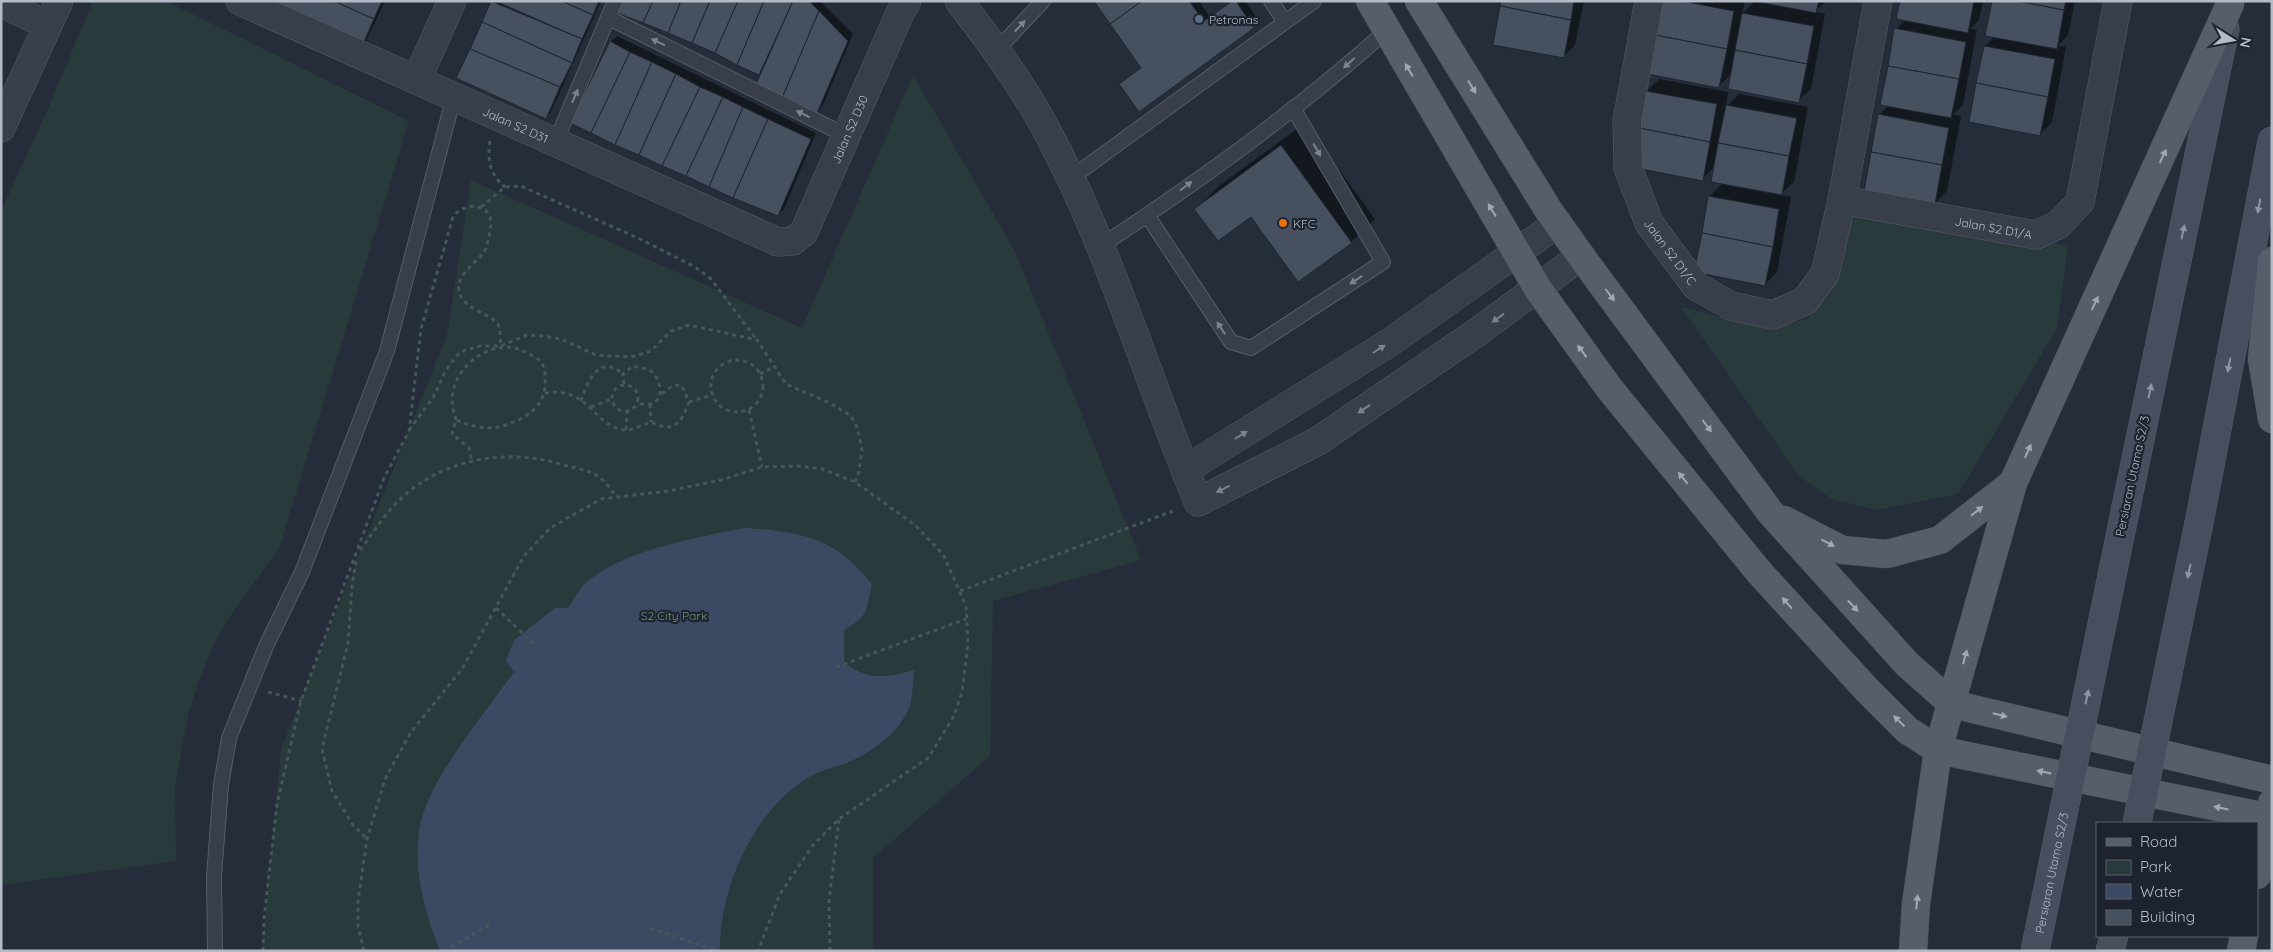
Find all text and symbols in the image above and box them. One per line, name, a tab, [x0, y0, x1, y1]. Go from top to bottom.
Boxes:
place label: Petronas	[1209, 12, 1259, 27]
marker: Petronas	[1193, 13, 1205, 25]
north arrow	[2208, 15, 2258, 65]
one-way arrow	[1014, 20, 1026, 32]
text: N	[2236, 36, 2256, 49]
one-way arrow	[650, 38, 665, 46]
one-way arrow	[1344, 57, 1356, 69]
one-way arrow	[1405, 64, 1414, 77]
one-way arrow	[1468, 81, 1477, 94]
one-way arrow	[571, 89, 579, 103]
street label: Jalan S2 D30	[828, 93, 871, 166]
street label: Jalan S2 D31	[480, 103, 551, 146]
one-way arrow	[796, 110, 810, 118]
one-way arrow	[1313, 143, 1322, 156]
one-way arrow	[2159, 149, 2167, 163]
one-way arrow	[1179, 181, 1192, 192]
one-way arrow	[2255, 198, 2263, 214]
one-way arrow	[1488, 203, 1497, 217]
street label: Jalan S2 D1/A	[1954, 213, 2034, 242]
place label: KFC	[1293, 216, 1316, 231]
street label: Jalan S2 D1/C	[1641, 216, 1700, 288]
marker: KFC	[1277, 217, 1289, 229]
one-way arrow	[2179, 224, 2187, 239]
one-way arrow	[1349, 275, 1362, 285]
one-way arrow	[1605, 288, 1615, 302]
one-way arrow	[2091, 296, 2099, 310]
one-way arrow	[1491, 313, 1505, 323]
one-way arrow	[1217, 322, 1226, 335]
one-way arrow	[1373, 344, 1386, 354]
one-way arrow	[1577, 344, 1587, 358]
one-way arrow	[2224, 358, 2232, 374]
one-way arrow	[2146, 383, 2154, 398]
one-way arrow	[1357, 404, 1371, 414]
street label: Persiaran Utama S2/3	[2112, 414, 2152, 538]
one-way arrow	[1702, 419, 1712, 433]
one-way arrow	[1235, 430, 1248, 440]
one-way arrow	[2024, 444, 2032, 458]
one-way arrow	[1677, 472, 1688, 485]
one-way arrow	[1216, 485, 1230, 493]
one-way arrow	[1970, 506, 1984, 516]
one-way arrow	[1821, 539, 1835, 547]
one-way arrow	[2185, 563, 2193, 578]
one-way arrow	[1781, 597, 1793, 609]
one-way arrow	[1848, 600, 1859, 613]
park label: S2 City Park	[641, 608, 707, 623]
one-way arrow	[1962, 649, 1970, 664]
one-way arrow	[2083, 690, 2091, 705]
one-way arrow	[1992, 711, 2007, 719]
one-way arrow	[1893, 715, 1905, 727]
one-way arrow	[2037, 768, 2052, 776]
one-way arrow	[2213, 804, 2228, 812]
street label: Persiaran Utama S2/3	[2031, 811, 2071, 935]
legend	[2096, 822, 2258, 937]
text: Road	[2140, 832, 2177, 851]
text: Park	[2140, 857, 2172, 876]
text: Water	[2140, 882, 2183, 901]
one-way arrow	[1913, 894, 1921, 910]
text: Building	[2140, 907, 2195, 926]

